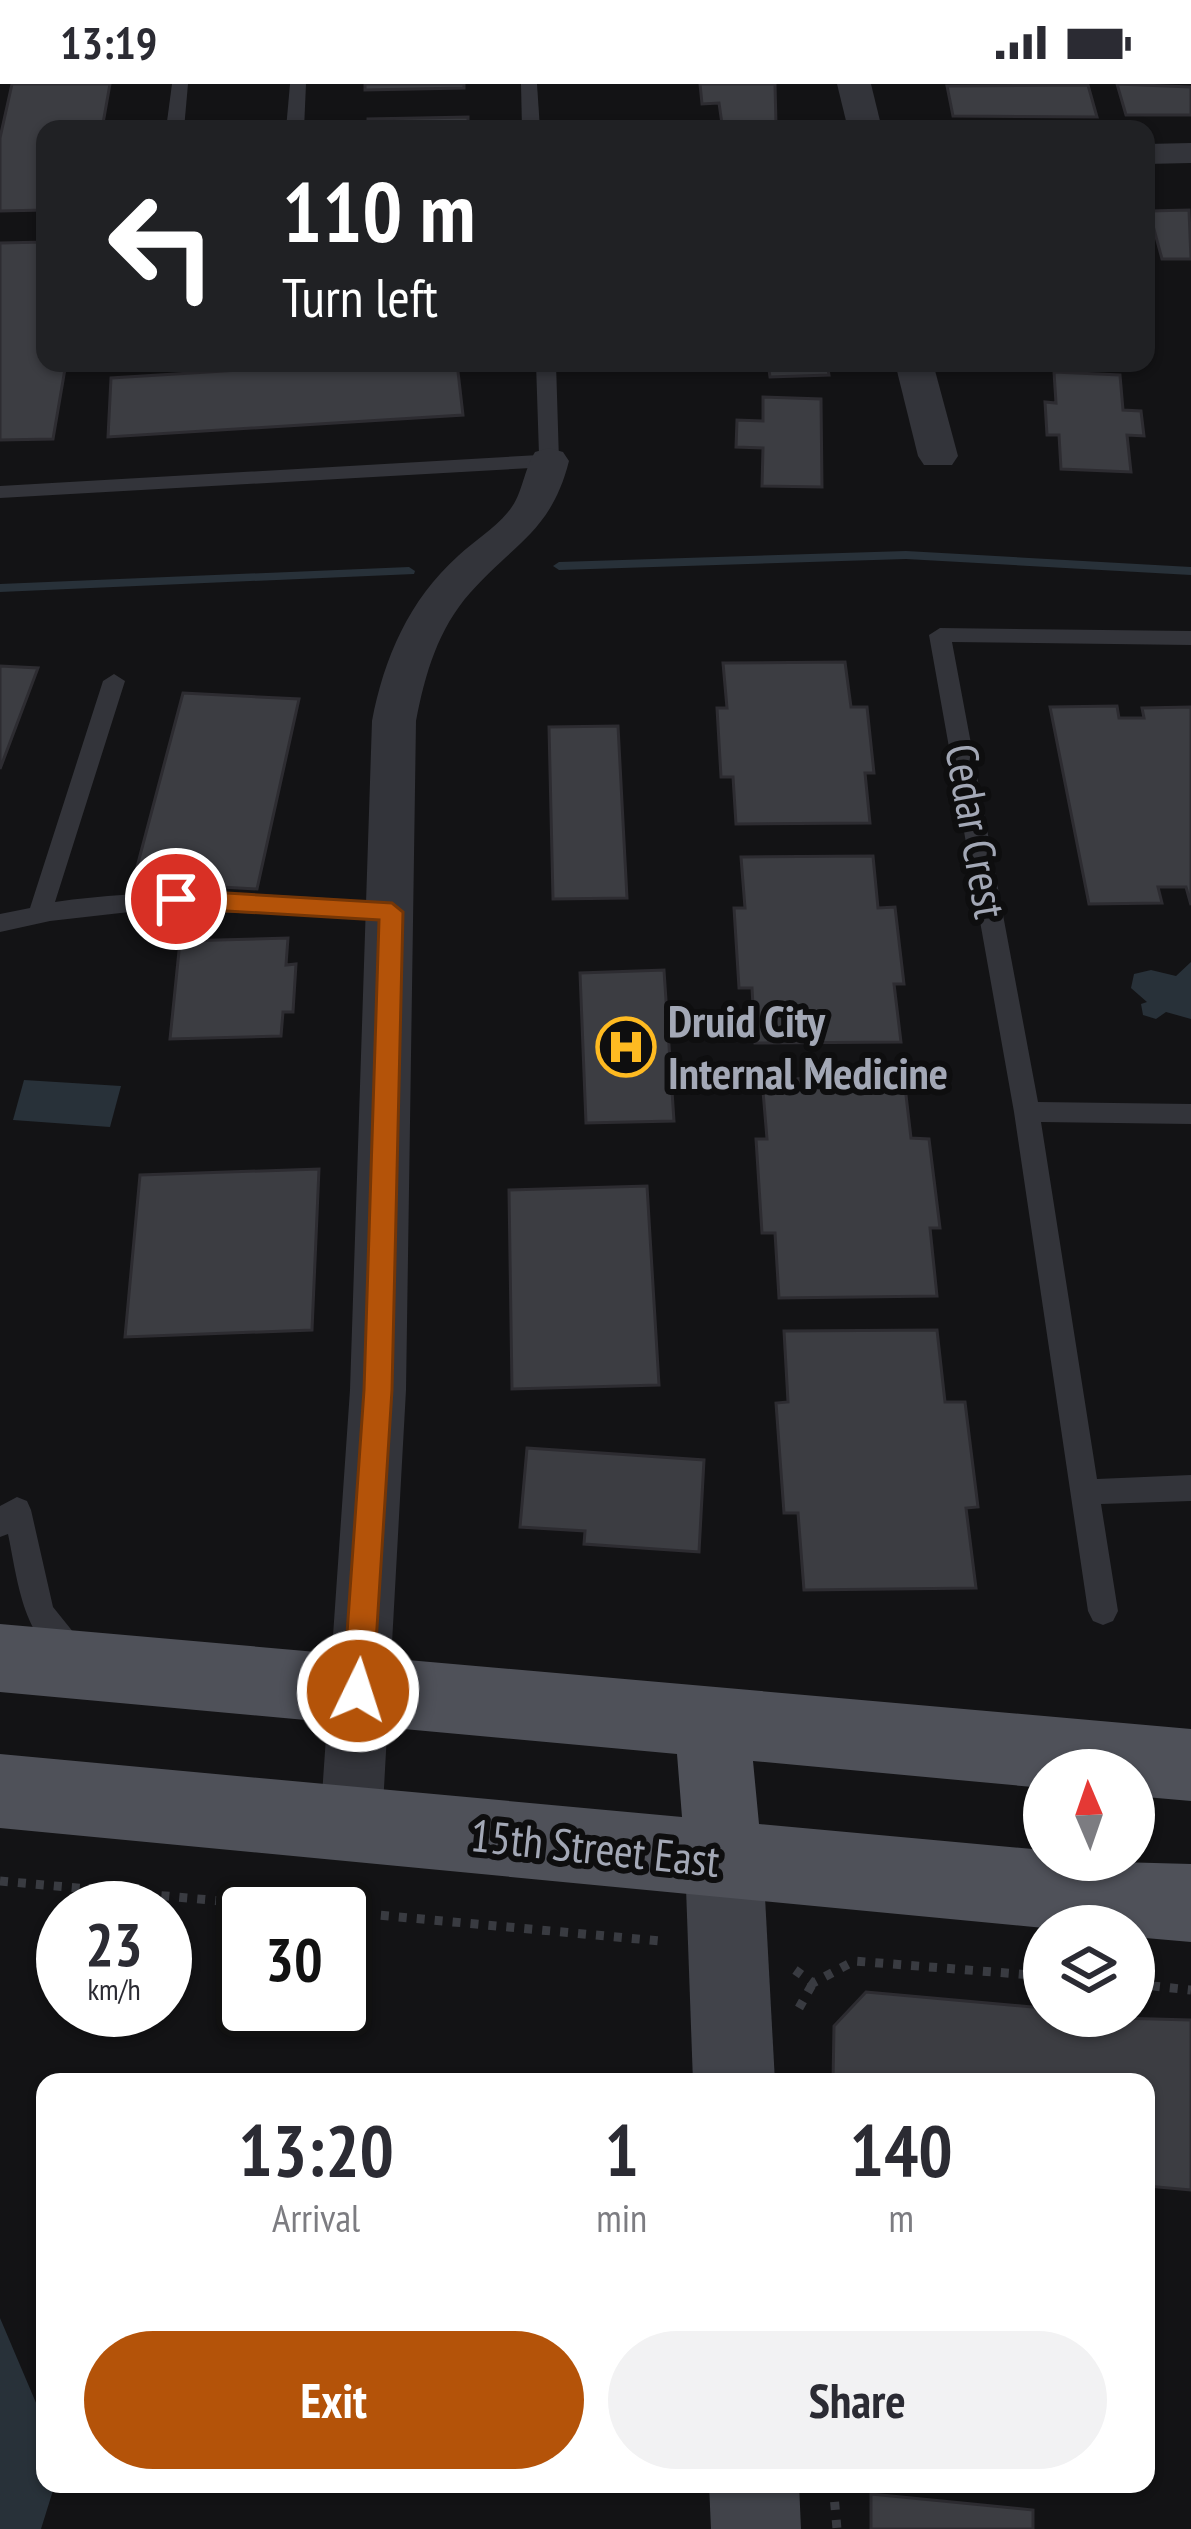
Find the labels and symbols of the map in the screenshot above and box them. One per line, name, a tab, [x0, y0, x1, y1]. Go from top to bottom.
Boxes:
street label: Cedar Crest	[933, 739, 1021, 923]
pin	[125, 848, 227, 950]
place label: Druid City Internal Medicine	[668, 991, 948, 1101]
hospital icon: Druid City Internal Medicine	[595, 1016, 657, 1078]
position arrow	[295, 1628, 421, 1754]
north arrow	[1023, 1749, 1155, 1881]
street label: 15th Street East	[468, 1805, 723, 1889]
speed limit sign: 30	[216, 1881, 372, 2037]

